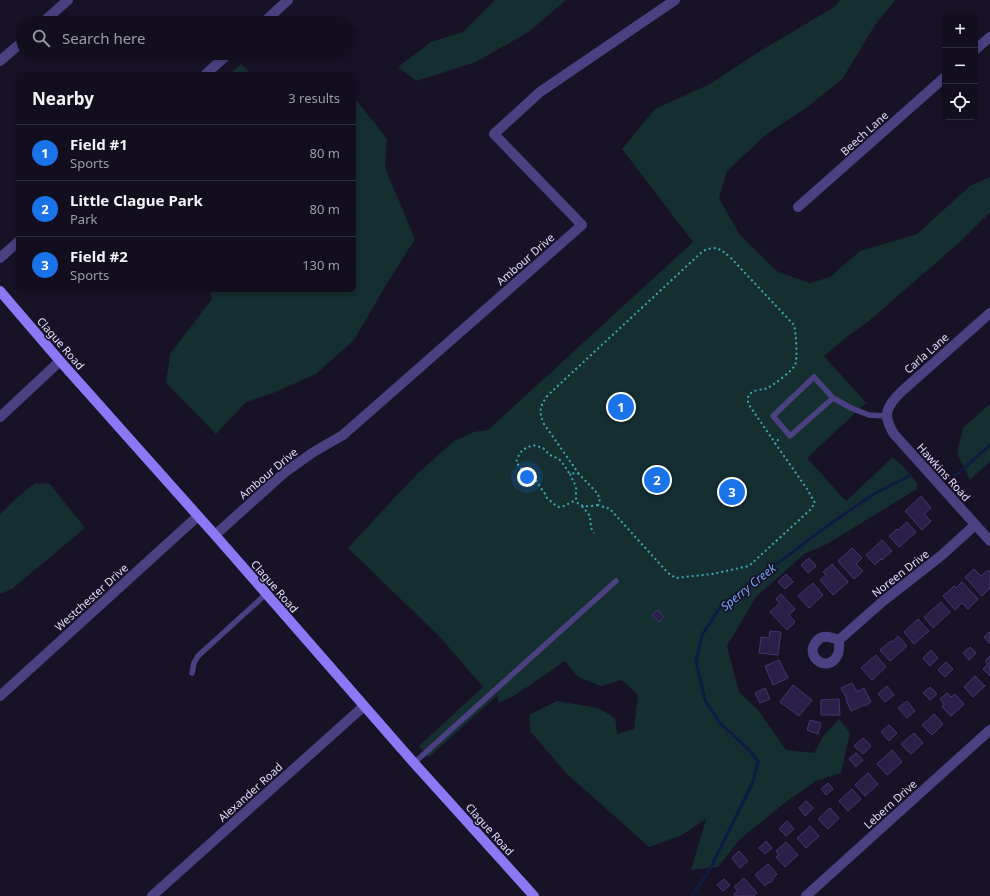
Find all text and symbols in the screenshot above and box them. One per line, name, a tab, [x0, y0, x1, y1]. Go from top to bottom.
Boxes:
map controls	[942, 12, 978, 120]
button: +	[942, 12, 978, 48]
search box	[16, 16, 356, 60]
icon: search	[30, 27, 52, 49]
text: Search here	[62, 28, 145, 48]
button: −	[942, 48, 978, 84]
button: locate	[942, 84, 978, 120]
text: Nearby	[32, 87, 94, 110]
text: 3 results	[288, 89, 340, 107]
street label: Beech Lane	[837, 108, 891, 158]
text: Field #1	[70, 134, 128, 154]
text: 1	[41, 144, 49, 162]
text: 80 m	[310, 144, 340, 162]
text: Sports	[70, 154, 109, 172]
text: Little Clague Park	[70, 190, 203, 210]
text: 2	[41, 200, 49, 218]
text: 80 m	[310, 200, 340, 218]
text: Park	[70, 210, 97, 228]
street label: Ambour Drive	[493, 230, 557, 288]
text: Field #2	[70, 246, 128, 266]
text: 3	[41, 256, 49, 274]
text: 130 m	[302, 256, 340, 274]
text: Sports	[70, 266, 109, 284]
street label: Clague Road	[34, 314, 88, 372]
street label: Carla Lane	[901, 329, 951, 377]
pin: 1	[608, 392, 634, 422]
street label: Hawkins Road	[914, 440, 974, 504]
street label: Ambour Drive	[236, 444, 300, 502]
pin: 2	[644, 465, 670, 495]
your location	[517, 467, 537, 487]
pin: 3	[719, 477, 745, 507]
street label: Noreen Drive	[868, 546, 932, 600]
street label: Clague Road	[248, 557, 302, 615]
water label: Sperry Creek	[717, 559, 780, 615]
street label: Westchester Drive	[51, 560, 131, 634]
street label: Alexander Road	[215, 759, 285, 825]
street label: Lebern Drive	[860, 776, 920, 832]
street label: Clague Road	[463, 800, 517, 858]

